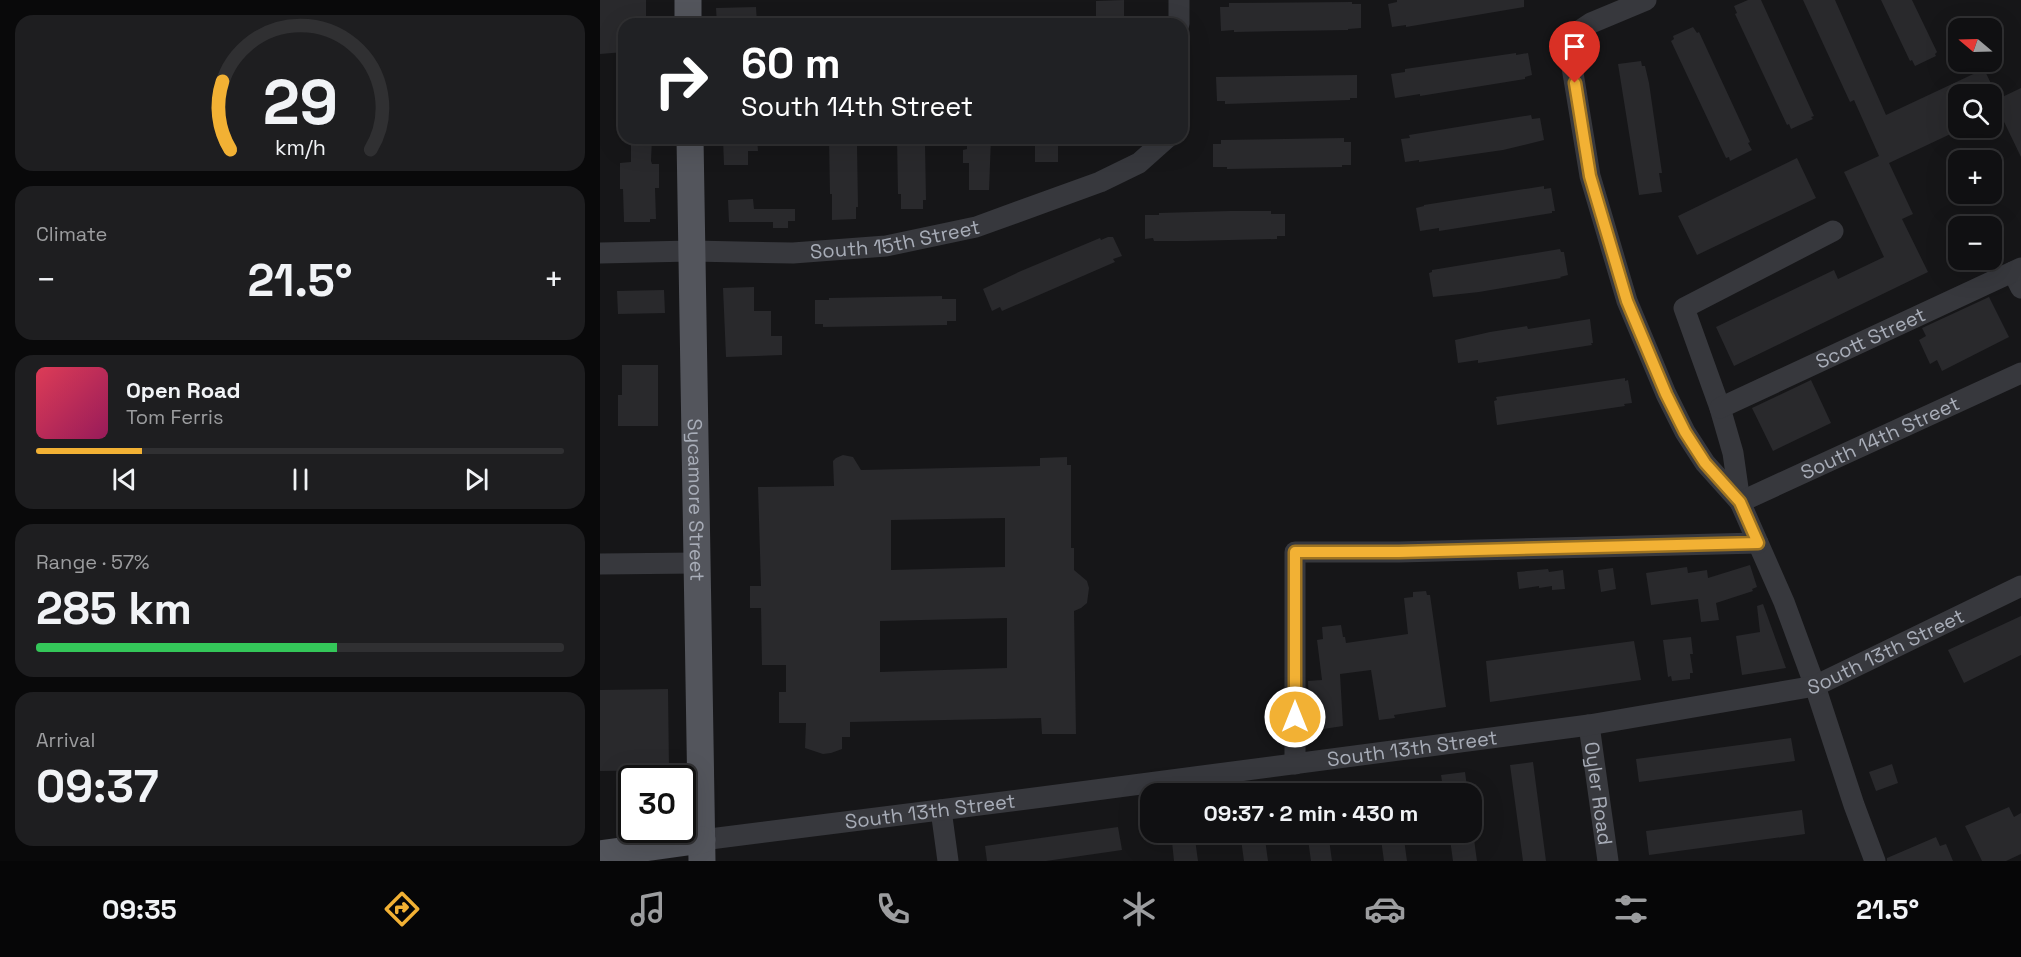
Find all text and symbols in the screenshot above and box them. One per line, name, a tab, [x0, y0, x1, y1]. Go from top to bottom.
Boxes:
north arrow	[1948, 18, 2002, 72]
map controls	[1948, 18, 2002, 270]
pin	[1549, 21, 1600, 83]
icon: arrive	[1558, 30, 1591, 63]
text: 60 m	[741, 37, 841, 90]
icon: right	[642, 42, 720, 120]
text: 29	[262, 63, 338, 142]
button: search	[1948, 84, 2002, 138]
text: South 14th Street	[741, 89, 973, 124]
text: km/h	[274, 134, 326, 161]
button: +	[1948, 150, 2002, 204]
street label: South 15th Street	[809, 214, 982, 265]
button: −	[1948, 216, 2002, 270]
text: Climate	[36, 221, 107, 247]
text: 21.5°	[247, 252, 353, 309]
text: −	[36, 259, 56, 301]
text: +	[544, 259, 564, 301]
street label: Scott Street	[1811, 301, 1930, 375]
text: Open Road	[126, 376, 241, 404]
street label: South 14th Street	[1796, 390, 1964, 485]
text: Tom Ferris	[126, 404, 224, 430]
street label: Sycamore Street	[682, 418, 710, 582]
icon: previous	[108, 463, 141, 496]
icon: pause	[284, 463, 317, 496]
icon: next	[460, 463, 493, 496]
text: Range · 57%	[36, 549, 150, 575]
text: 285 km	[36, 580, 192, 637]
street label: South 13th Street	[1805, 603, 1968, 700]
position arrow	[1263, 685, 1327, 749]
street label: South 13th Street	[1325, 724, 1499, 772]
text: Arrival	[36, 727, 95, 753]
street label: Oyler Road	[1578, 740, 1619, 847]
text: 09:37	[36, 758, 159, 815]
speed limit sign: 30	[618, 765, 696, 843]
street label: South 13th Street	[843, 787, 1017, 835]
text: 09:37 · 2 min · 430 m	[1204, 799, 1418, 827]
icon: directions	[381, 888, 423, 930]
icon: music	[627, 888, 669, 930]
icon: phone	[872, 888, 914, 930]
icon: climate	[1118, 888, 1160, 930]
icon: car	[1364, 888, 1406, 930]
icon: filters	[1610, 888, 1652, 930]
text: 09:35	[102, 892, 177, 927]
text: 21.5°	[1856, 892, 1919, 927]

